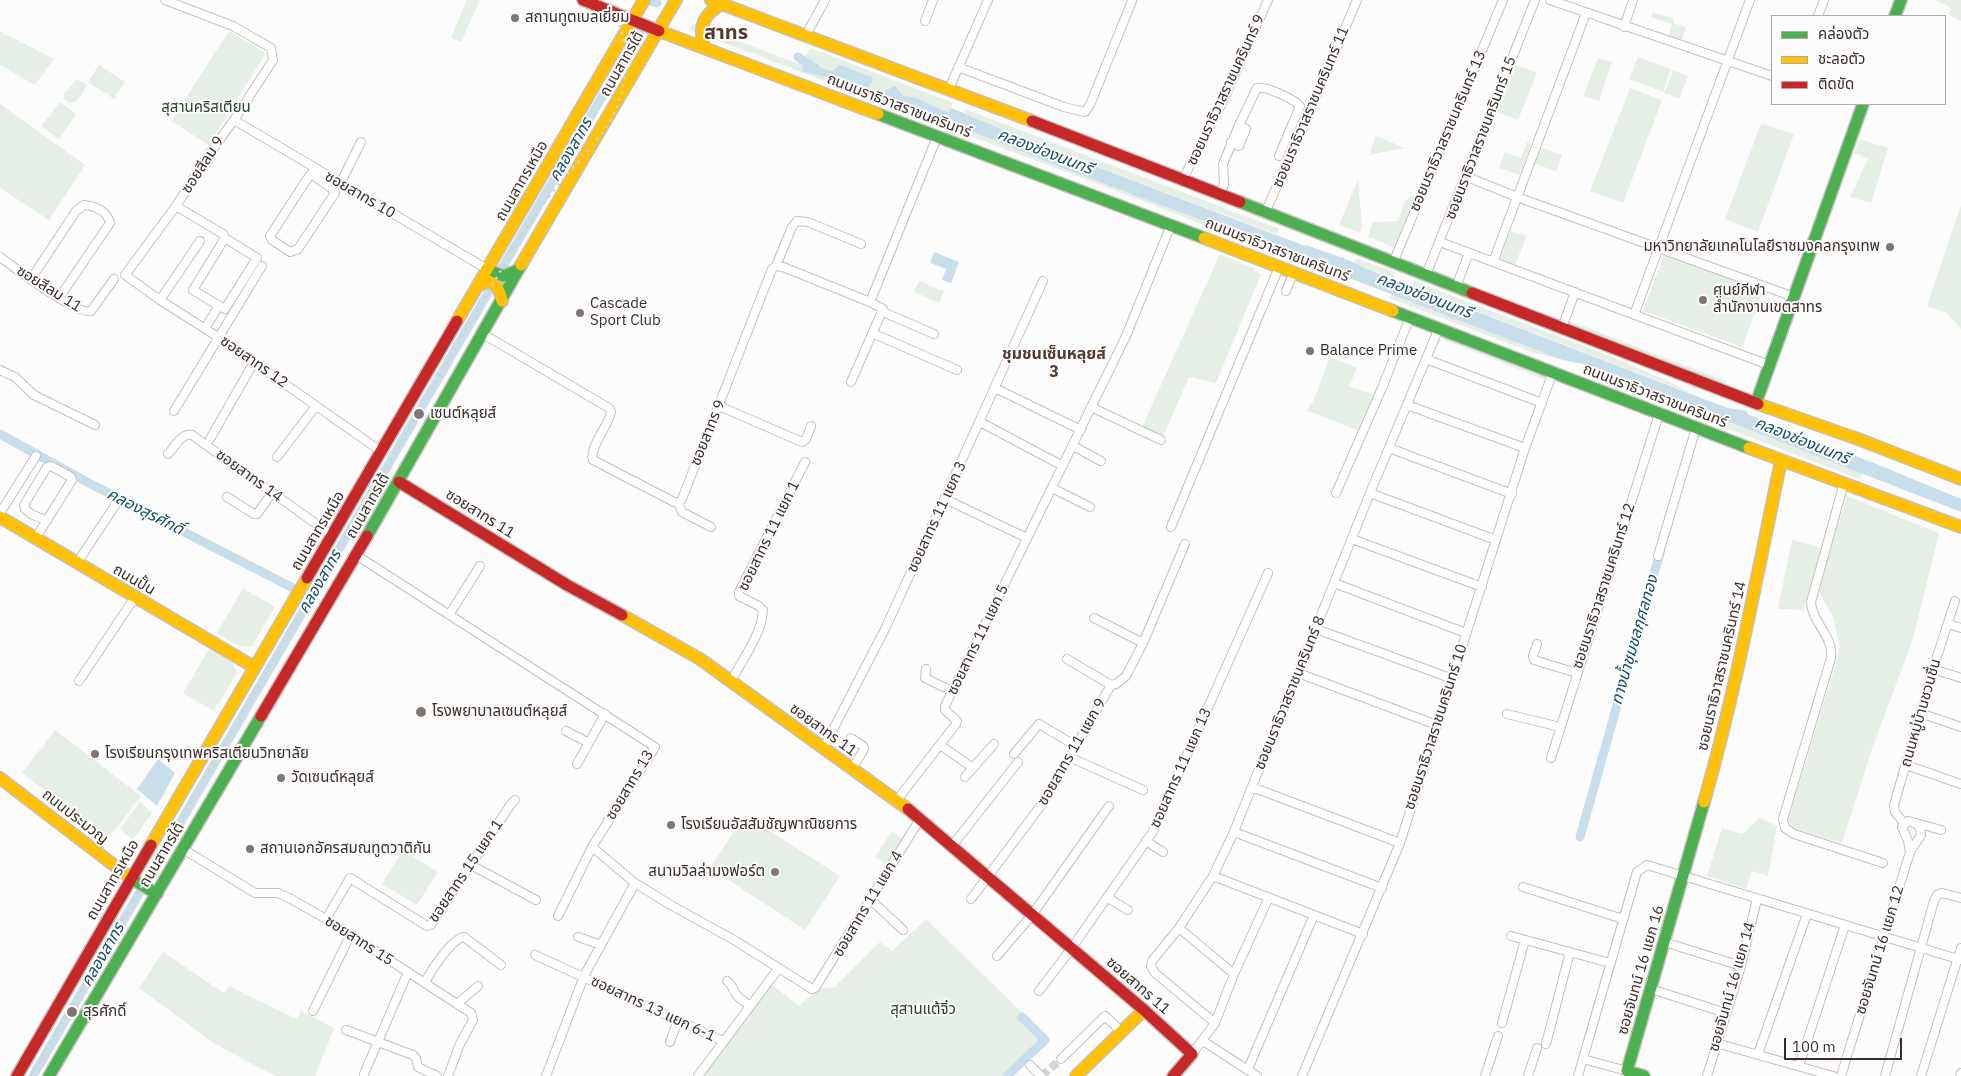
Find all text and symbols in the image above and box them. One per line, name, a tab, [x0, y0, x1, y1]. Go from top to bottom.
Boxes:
place label: สถานทูตเบลเยี่ยม	[525, 9, 629, 27]
marker: สถานทูตเบลเยี่ยม	[509, 12, 521, 24]
street label: ซอยนราธิวาสราชนครินทร์ 9	[1183, 12, 1269, 168]
legend	[1771, 15, 1946, 105]
district label: สาทร	[704, 21, 748, 45]
street label: ซอยนราธิวาสราชนครินทร์ 11	[1269, 24, 1353, 190]
text: คล่องตัว	[1818, 24, 1869, 43]
street label: ถนนสาทรใต้	[596, 28, 648, 100]
street label: ซอยนราธิวาสราชนครินทร์ 13	[1406, 48, 1490, 214]
text: ชะลอตัว	[1818, 49, 1865, 68]
street label: ซอยนราธิวาสราชนครินทร์ 15	[1442, 54, 1520, 222]
street label: ถนนนราธิวาสราชนครินทร์	[824, 70, 974, 142]
text: ติดขัด	[1818, 74, 1854, 93]
park label: สุสานคริสเตียน	[161, 99, 251, 117]
water label: คลองสาทร	[545, 115, 597, 185]
water label: คลองช่องนนทรี	[995, 125, 1095, 179]
street label: ซอยสีลม 9	[178, 133, 228, 197]
street label: ถนนสาทรเหนือ	[492, 138, 552, 224]
street label: ซอยสาทร 10	[321, 168, 399, 222]
street label: ถนนนราธิวาสราชนครินทร์	[1202, 214, 1352, 286]
place label: มหาวิทยาลัยเทคโนโลยีราชมงคลกรุงเทพ	[1643, 238, 1880, 256]
marker: มหาวิทยาลัยเทคโนโลยีราชมงคลกรุงเทพ	[1884, 241, 1896, 253]
street label: ซอยสีลม 11	[13, 262, 85, 316]
water label: คลองช่องนนทรี	[1374, 269, 1474, 323]
place label: ศูนย์กีฬา สำนักงานเขตสาทร	[1713, 282, 1822, 317]
marker: ศูนย์กีฬา สำนักงานเขตสาทร	[1697, 294, 1709, 306]
place label: Cascade Sport Club	[590, 295, 661, 330]
marker: Cascade Sport Club	[574, 307, 586, 319]
street label: ซอยสาทร 12	[217, 332, 291, 392]
place label: Balance Prime	[1320, 342, 1417, 360]
district label: ชุมชนเซ็นหลุยส์ 3	[1002, 344, 1106, 382]
marker: Balance Prime	[1304, 345, 1316, 357]
street label: ถนนนราธิวาสราชนครินทร์	[1580, 360, 1730, 432]
street label: ซอยสาทร 9	[687, 397, 729, 469]
place label: เซนต์หลุยส์	[430, 405, 496, 423]
marker: เซนต์หลุยส์	[412, 407, 426, 421]
water label: คลองช่องนนทรี	[1752, 413, 1852, 469]
street label: ซอยสาทร 14	[212, 446, 286, 506]
street label: ซอยสาทร 11 แยก 3	[903, 459, 971, 575]
street label: ถนนสาทรใต้	[342, 470, 394, 542]
street label: ซอยสาทร 11 แยก 1	[734, 478, 804, 594]
water label: คลองสุรศักดิ์	[104, 485, 186, 539]
street label: ซอยสาทร 11	[442, 486, 518, 542]
street label: ถนนสาทรเหนือ	[287, 488, 349, 574]
street label: ซอยนราธิวาสราชนครินทร์ 12	[1569, 501, 1639, 671]
water label: คลองสาทร	[294, 547, 346, 617]
street label: ถนนปั้น	[110, 561, 158, 599]
water label: ทางน้ำชุมชลกุศลทอง	[1607, 573, 1663, 707]
street label: ซอยนราธิวาสราชนครินทร์ 14	[1694, 580, 1750, 752]
street label: ซอยสาทร 11 แยก 5	[943, 582, 1013, 698]
street label: ซอยนราธิวาสราชนครินทร์ 8	[1251, 613, 1329, 773]
street label: ซอยนราธิวาสราชนครินทร์ 10	[1401, 642, 1471, 812]
street label: ถนนหมู่บ้านชวนชื่น	[1897, 657, 1945, 769]
street label: ซอยสาทร 11 แยก 9	[1034, 695, 1110, 809]
street label: ซอยสาทร 11	[786, 700, 860, 760]
place label: โรงพยาบาลเซนต์หลุยส์	[432, 703, 567, 721]
marker: โรงพยาบาลเซนต์หลุยส์	[414, 705, 428, 719]
street label: ซอยสาทร 11 แยก 13	[1146, 705, 1216, 831]
place label: โรงเรียนกรุงเทพคริสเตียนวิทยาลัย	[105, 745, 309, 763]
street label: ซอยสาทร 13	[602, 747, 658, 823]
marker: โรงเรียนกรุงเทพคริสเตียนวิทยาลัย	[89, 748, 101, 760]
place label: วัดเซนต์หลุยส์	[291, 769, 374, 787]
marker: วัดเซนต์หลุยส์	[275, 772, 287, 784]
street label: ถนนประมวญ	[38, 786, 112, 848]
street label: ซอยสาทร 15 แยก 1	[425, 816, 507, 926]
place label: โรงเรียนอัสสัมชัญพาณิชยการ	[681, 816, 857, 834]
street label: ถนนสาทรใต้	[136, 819, 188, 891]
marker: โรงเรียนอัสสัมชัญพาณิชยการ	[665, 819, 677, 831]
street label: ถนนสาทรเหนือ	[83, 837, 143, 923]
place label: สถานเอกอัครสมณทูตวาติกัน	[260, 840, 431, 858]
marker: สถานเอกอัครสมณทูตวาติกัน	[244, 843, 256, 855]
street label: ซอยสาทร 11 แยก 4	[829, 848, 907, 960]
place label: สนามวิลล่ามงฟอร์ต	[648, 863, 765, 881]
marker: สนามวิลล่ามงฟอร์ต	[769, 866, 781, 878]
street label: ซอยจันทน์ 16 แยก 12	[1852, 883, 1908, 1017]
street label: ซอยจันทน์ 16 แยก 16	[1614, 903, 1668, 1037]
street label: ซอยสาทร 15	[321, 912, 397, 970]
water label: คลองสาทร	[77, 920, 129, 990]
street label: ซอยจันทน์ 16 แยก 14	[1705, 920, 1759, 1054]
street label: ซอยสาทร 11	[1102, 953, 1174, 1019]
street label: ซอยสาทร 13 แยก 6-1	[588, 972, 718, 1046]
park label: สุสานแต้จิ๋ว	[890, 1001, 956, 1019]
place label: สุรศักดิ์	[83, 1003, 127, 1021]
marker: สุรศักดิ์	[65, 1005, 79, 1019]
scale bar	[1786, 1028, 1904, 1060]
text: 100 m	[1792, 1037, 1836, 1056]

